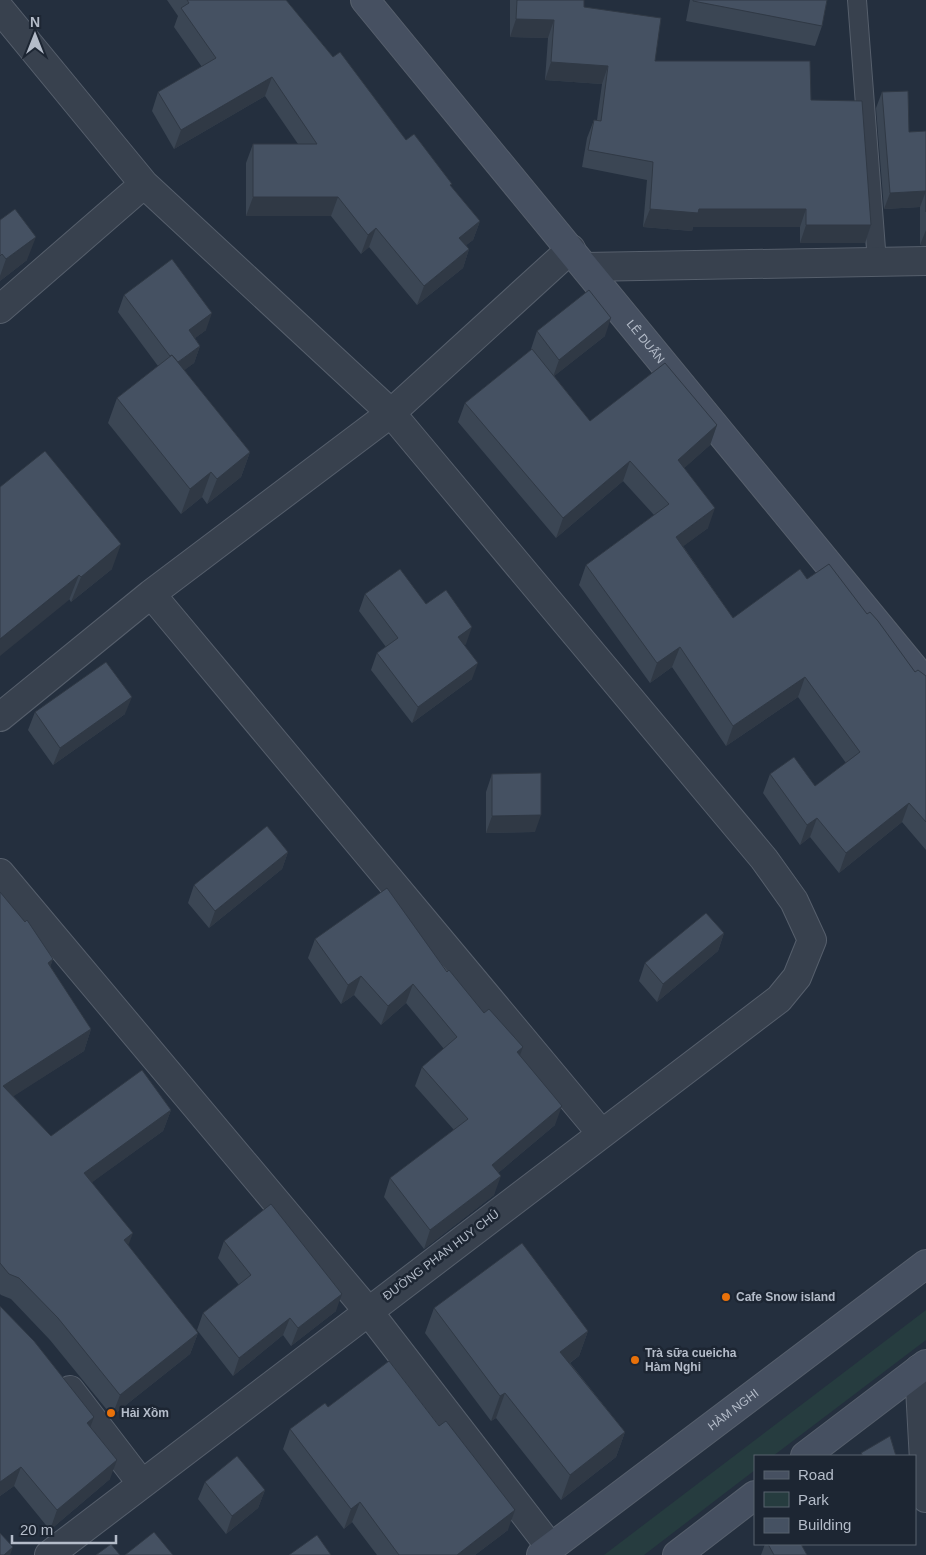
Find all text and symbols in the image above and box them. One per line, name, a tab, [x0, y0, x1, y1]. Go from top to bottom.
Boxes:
north arrow	[10, 10, 60, 60]
text: N	[30, 14, 40, 30]
street label: LÊ DUẨN	[624, 317, 667, 366]
street label: ĐƯỜNG PHAN HUY CHÚ	[380, 1206, 502, 1303]
place label: Cafe Snow island	[736, 1290, 835, 1304]
marker: Cafe Snow island	[720, 1291, 732, 1303]
place label: Trà sữa cueicha Hàm Nghi	[645, 1346, 737, 1374]
marker: Trà sữa cueicha Hàm Nghi	[629, 1354, 641, 1366]
street label: HÀM NGHI	[705, 1386, 761, 1433]
place label: Hải Xồm	[121, 1406, 169, 1420]
marker: Hải Xồm	[105, 1407, 117, 1419]
legend	[754, 1455, 916, 1545]
text: Road	[798, 1466, 834, 1483]
text: Park	[798, 1491, 829, 1508]
scale bar	[12, 1512, 116, 1544]
text: Building	[798, 1516, 851, 1533]
text: 20 m	[20, 1521, 53, 1538]

